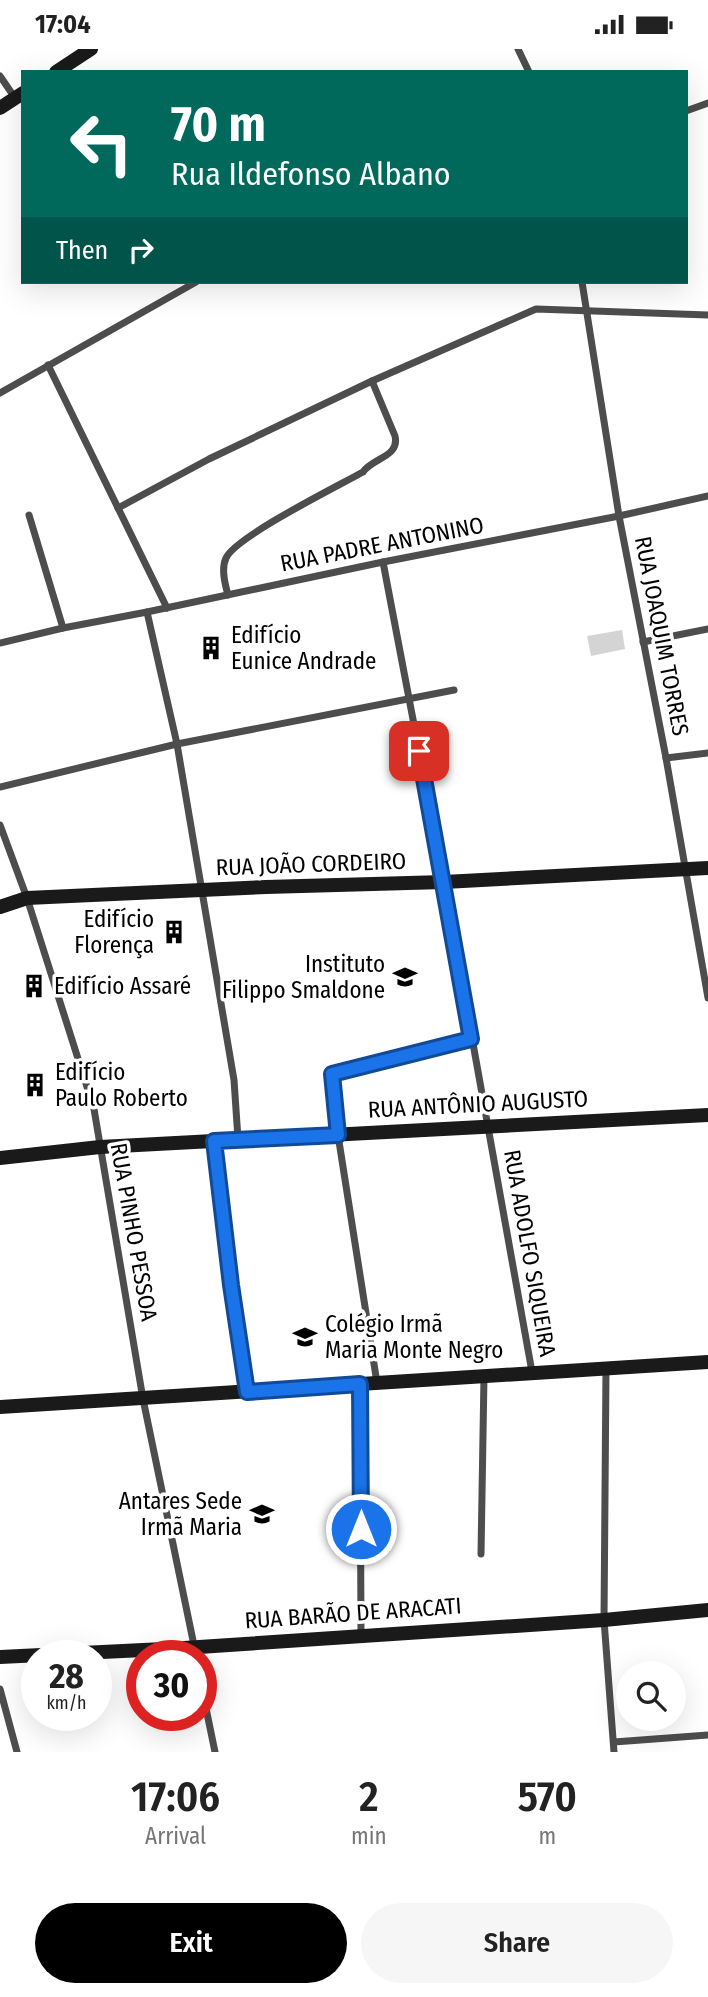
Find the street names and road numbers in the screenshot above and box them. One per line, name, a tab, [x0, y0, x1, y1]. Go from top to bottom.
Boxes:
street label: RUA PADRE ANTONINO	[278, 511, 486, 577]
street label: RUA JOAQUIM TORRES	[629, 534, 695, 738]
street label: RUA JOÃO CORDEIRO	[215, 847, 407, 881]
street label: RUA ANTÔNIO AUGUSTO	[367, 1083, 589, 1124]
street label: RUA PINHO PESSOA	[105, 1141, 163, 1323]
street label: RUA ADOLFO SIQUEIRA	[498, 1147, 562, 1359]
street label: RUA BARÃO DE ARACATI	[244, 1591, 462, 1635]

